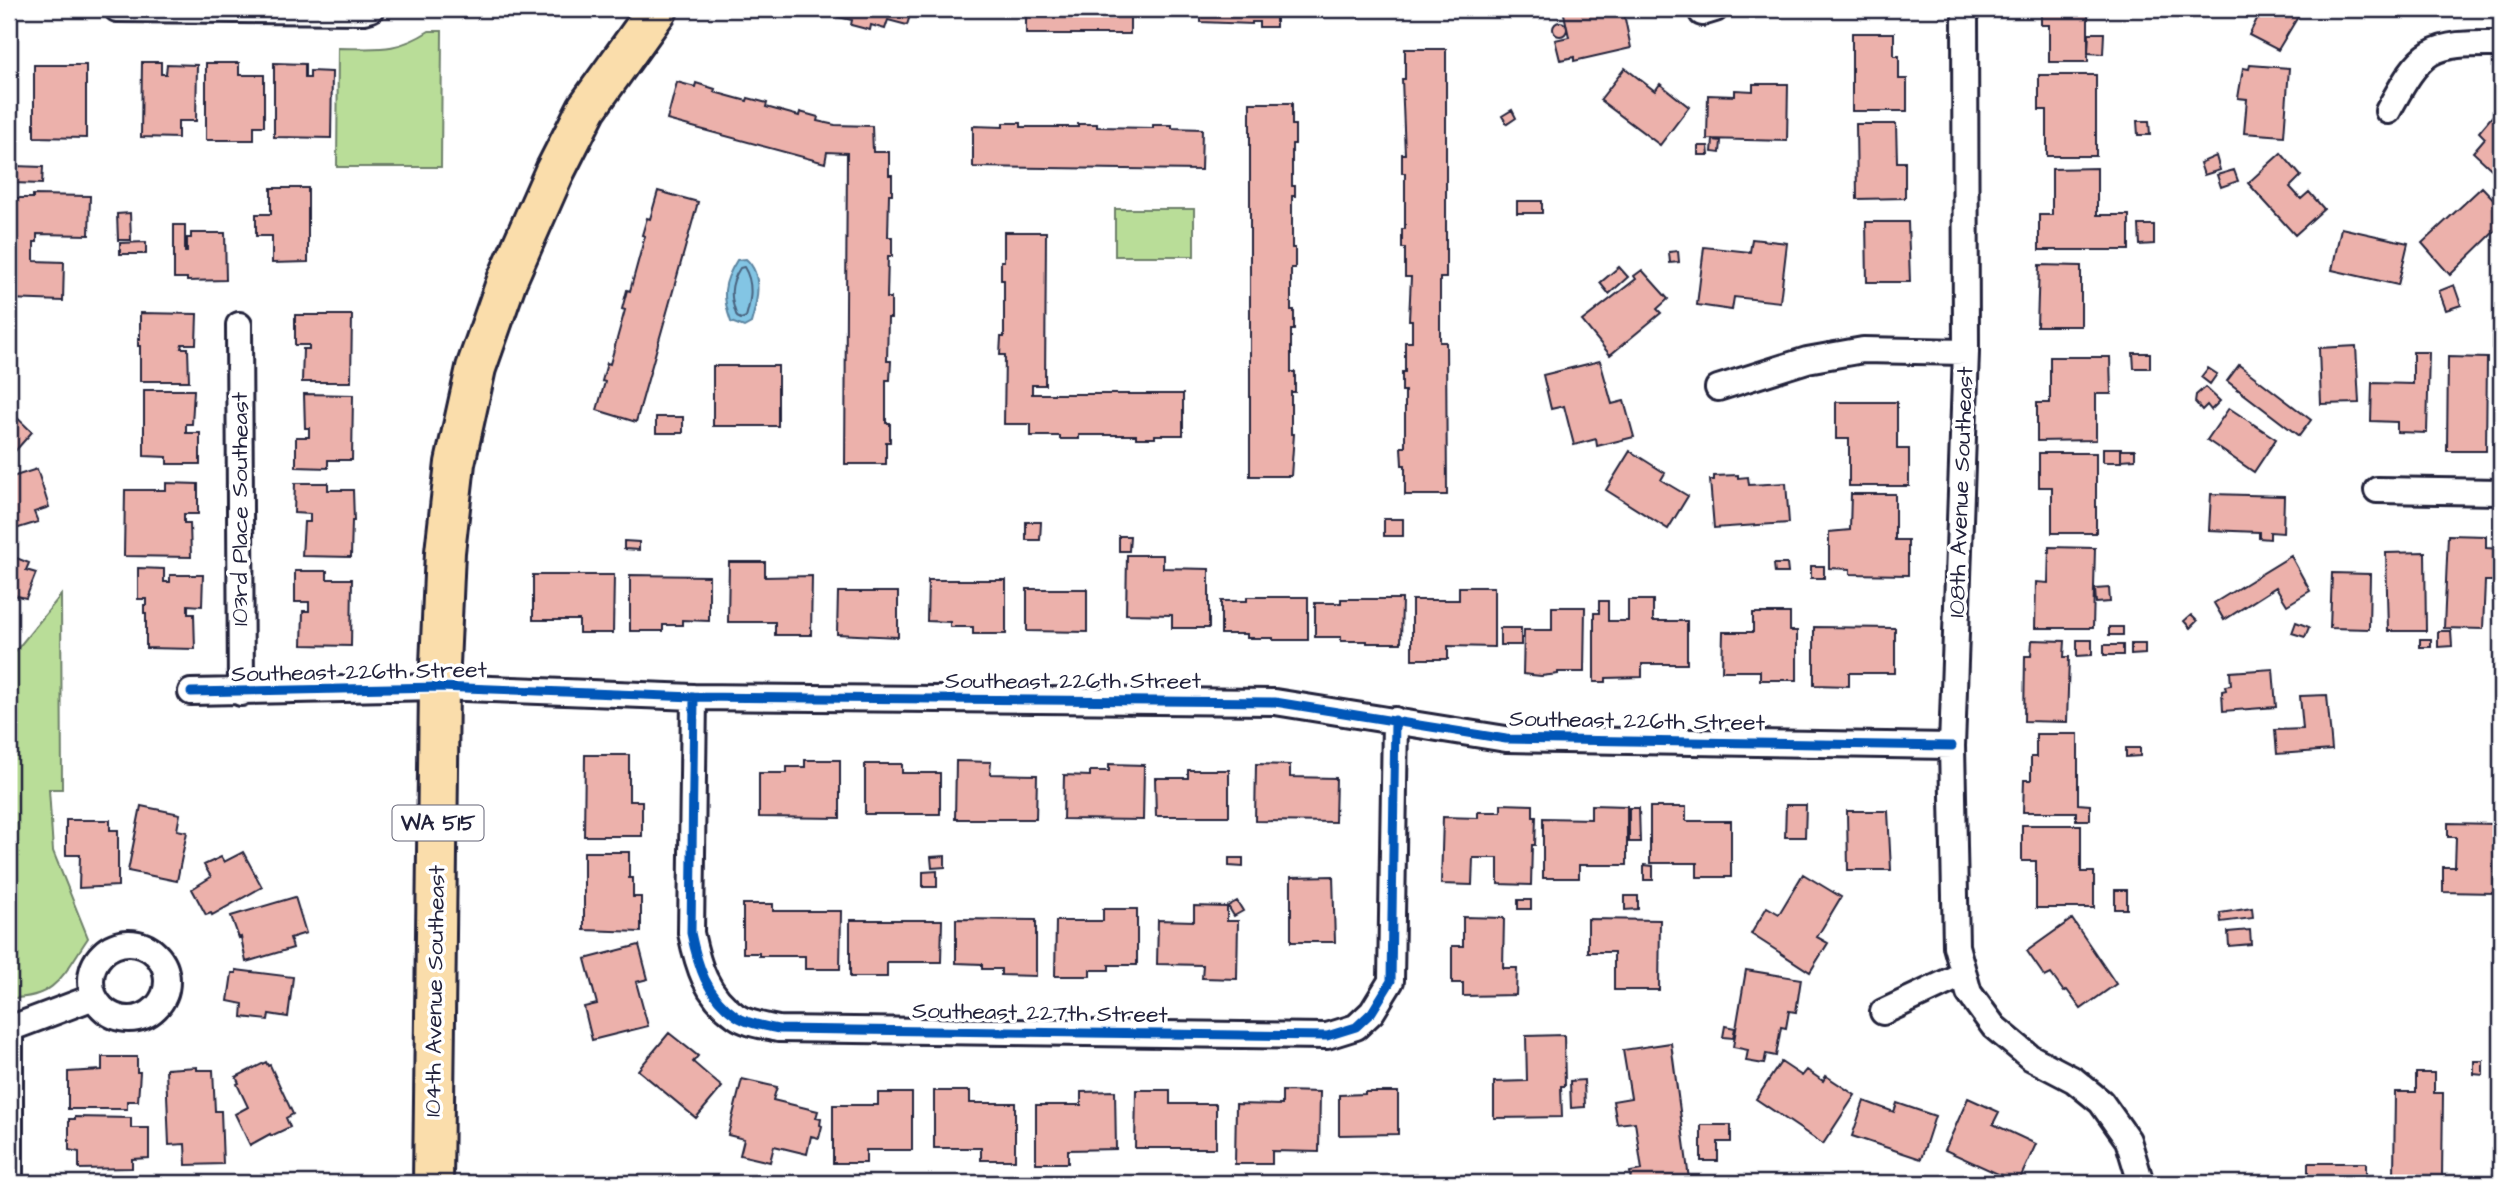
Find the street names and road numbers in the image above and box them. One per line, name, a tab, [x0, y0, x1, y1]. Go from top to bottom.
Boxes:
street label: 108th Avenue Southeast	[1941, 365, 1981, 618]
street label: 103rd Place Southeast	[224, 391, 256, 626]
street label: Southeast 226th Street	[231, 654, 488, 690]
street label: Southeast 226th Street	[945, 665, 1202, 697]
street label: Southeast 226th Street	[1509, 703, 1766, 739]
road number: WA 515	[392, 806, 484, 840]
street label: 104th Avenue Southeast	[417, 864, 453, 1117]
street label: Southeast 227th Street	[912, 995, 1169, 1031]

